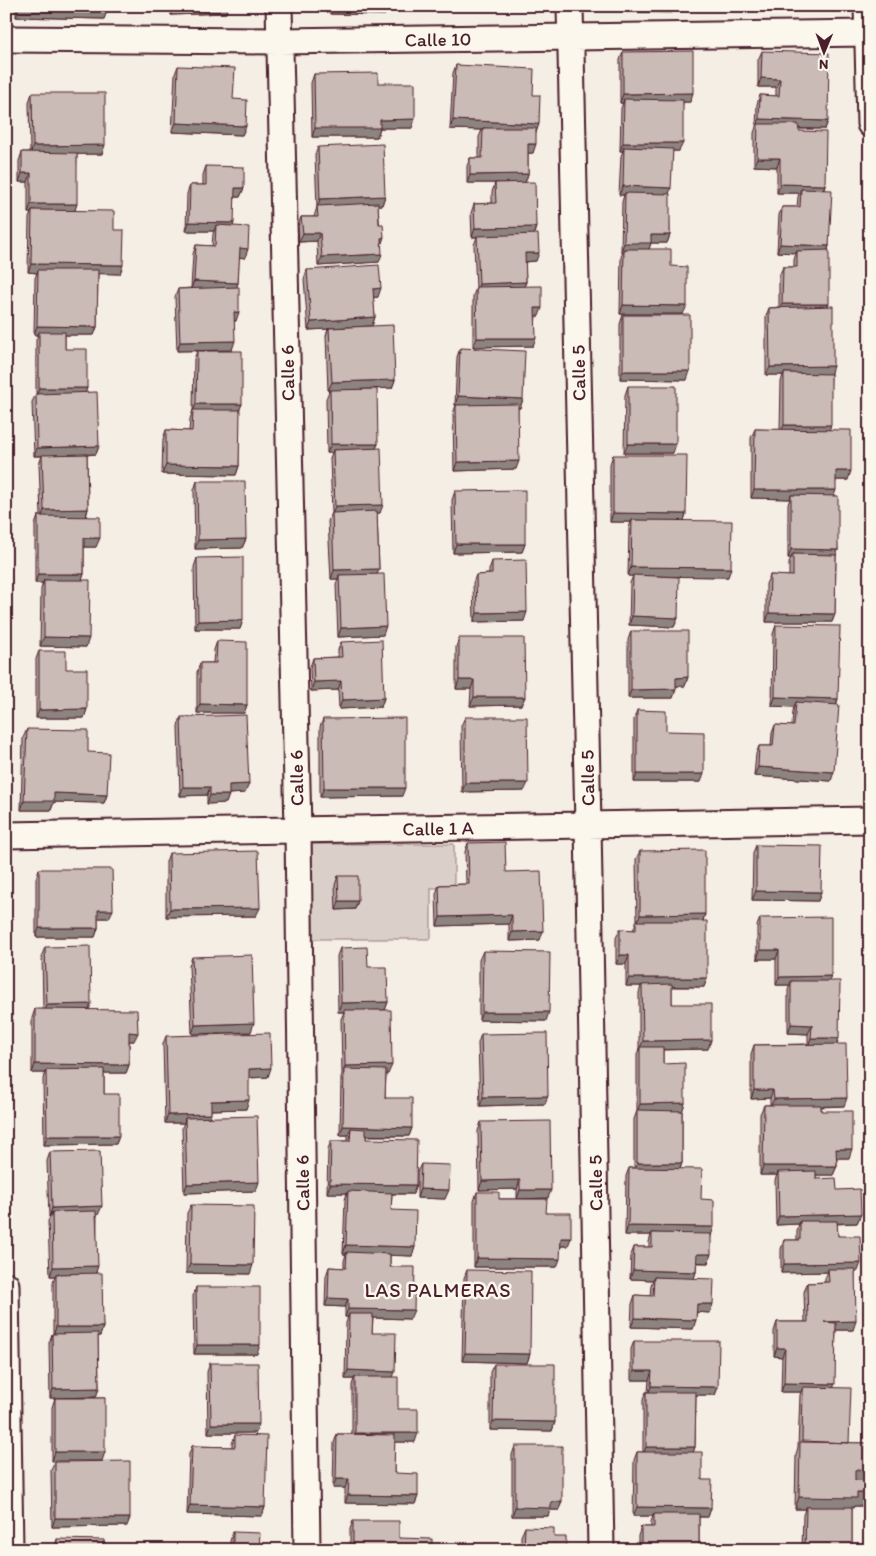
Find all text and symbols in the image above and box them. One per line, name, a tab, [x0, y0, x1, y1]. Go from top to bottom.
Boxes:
street label: Calle 10	[404, 27, 472, 52]
north arrow	[798, 28, 848, 78]
text: N	[819, 56, 829, 73]
street label: Calle 6	[276, 345, 299, 401]
street label: Calle 5	[567, 345, 590, 401]
street label: Calle 6	[285, 750, 308, 806]
street label: Calle 5	[576, 750, 599, 806]
street label: Calle 1 A	[402, 816, 474, 841]
street label: Calle 6	[291, 1155, 314, 1211]
street label: Calle 5	[584, 1155, 607, 1211]
district label: LAS PALMERAS	[364, 1278, 512, 1302]

